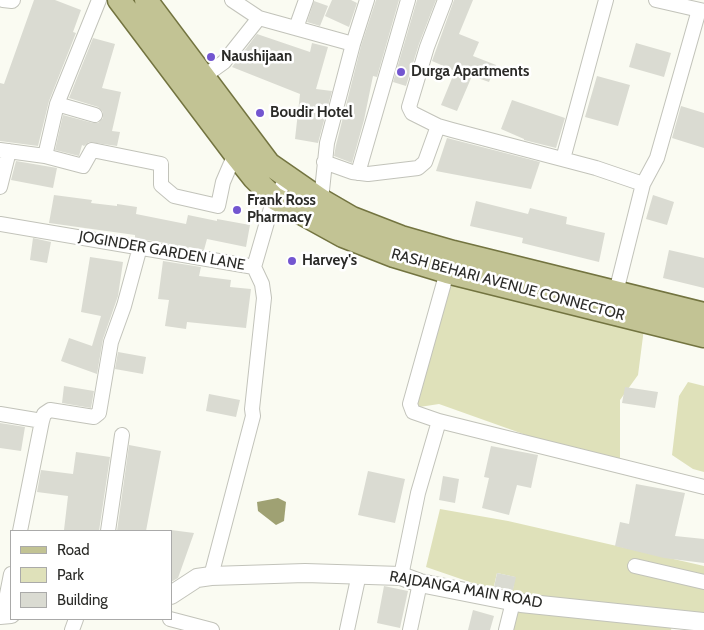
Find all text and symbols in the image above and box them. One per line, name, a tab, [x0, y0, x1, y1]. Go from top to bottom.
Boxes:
place label: Naushijaan	[221, 48, 292, 66]
marker: Naushijaan	[205, 51, 217, 63]
place label: Durga Apartments	[411, 63, 529, 81]
marker: Durga Apartments	[395, 66, 407, 78]
place label: Boudir Hotel	[270, 104, 353, 122]
marker: Boudir Hotel	[254, 107, 266, 119]
place label: Frank Ross Pharmacy	[247, 192, 316, 227]
marker: Frank Ross Pharmacy	[231, 204, 243, 216]
street label: JOGINDER GARDEN LANE	[77, 227, 247, 275]
street label: RASH BEHARI AVENUE CONNECTOR	[389, 245, 627, 325]
place label: Harvey's	[302, 252, 357, 270]
marker: Harvey's	[286, 255, 298, 267]
legend	[10, 530, 172, 620]
text: Road	[57, 541, 90, 559]
text: Park	[57, 566, 84, 584]
street label: RAJDANGA MAIN ROAD	[388, 568, 544, 612]
text: Building	[57, 591, 108, 609]

